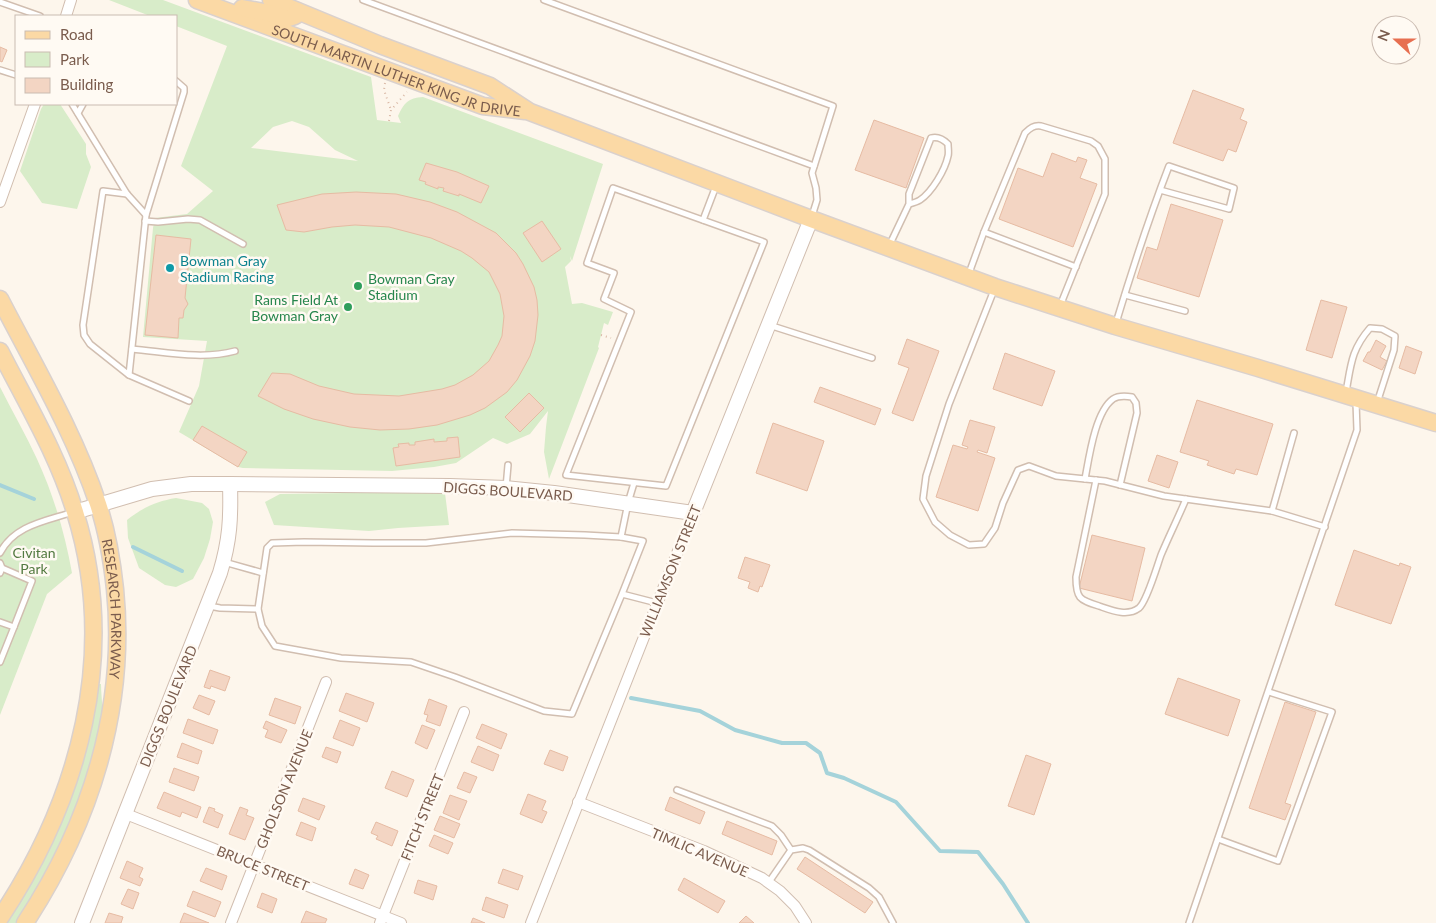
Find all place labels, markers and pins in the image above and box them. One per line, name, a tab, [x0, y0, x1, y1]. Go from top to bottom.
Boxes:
place label: Bowman Gray Stadium Racing	[180, 252, 274, 285]
marker: Bowman Gray Stadium Racing	[164, 262, 176, 274]
place label: Bowman Gray Stadium	[368, 270, 456, 303]
marker: Bowman Gray Stadium	[352, 280, 364, 292]
place label: Rams Field At Bowman Gray	[251, 291, 339, 324]
marker: Rams Field At Bowman Gray	[342, 301, 354, 313]

